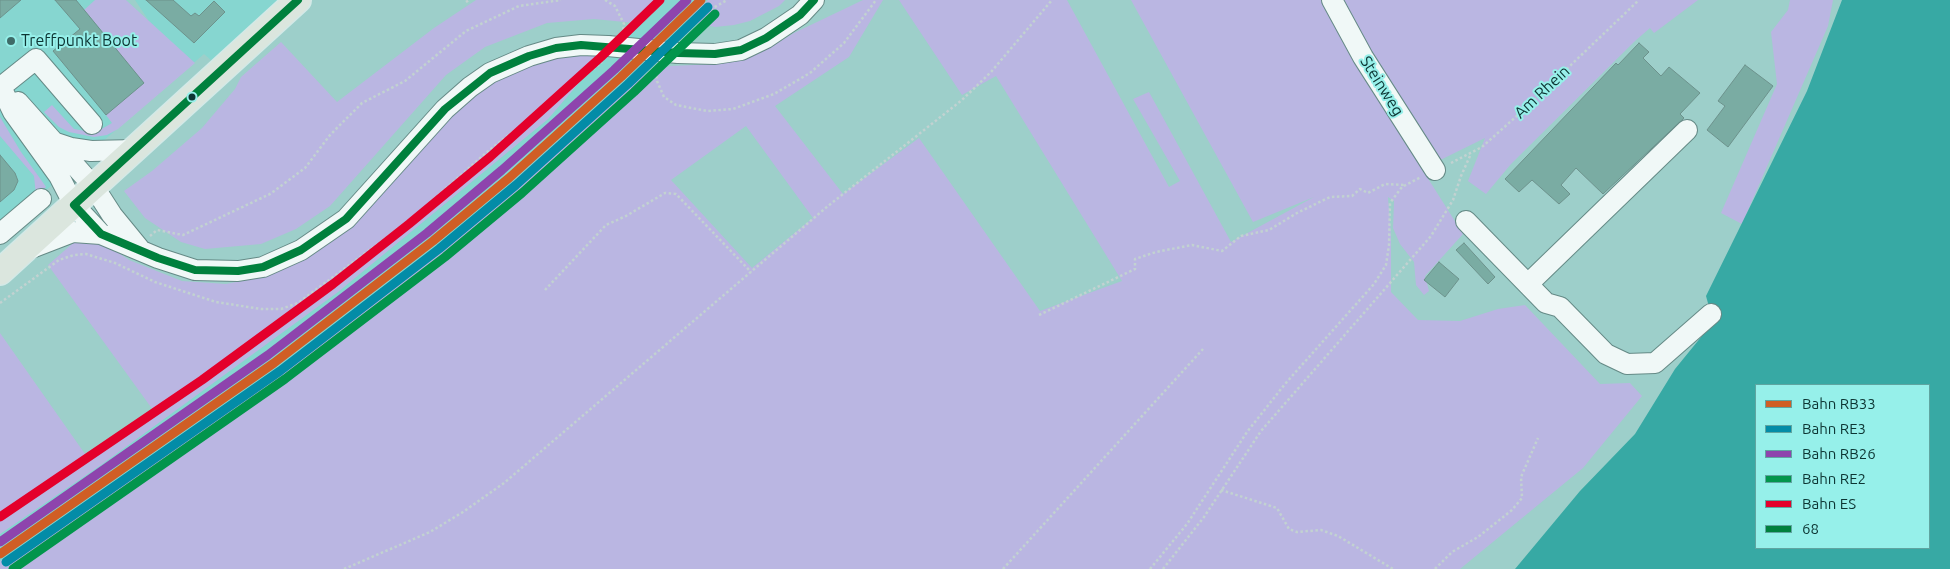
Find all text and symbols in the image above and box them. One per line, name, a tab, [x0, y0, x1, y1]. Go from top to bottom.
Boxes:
place label: Treffpunkt Boot	[21, 31, 137, 51]
marker: Treffpunkt Boot	[5, 35, 17, 47]
street label: Steinweg	[1356, 53, 1408, 119]
street label: Am Rhein	[1510, 62, 1574, 122]
unlabelled marker	[187, 92, 197, 102]
legend	[1755, 384, 1930, 549]
text: Bahn RB33	[1802, 395, 1876, 412]
text: Bahn RE3	[1802, 420, 1866, 437]
text: Bahn RB26	[1802, 445, 1876, 462]
text: Bahn RE2	[1802, 470, 1866, 487]
text: Bahn ES	[1802, 495, 1856, 512]
text: 68	[1802, 520, 1819, 537]

